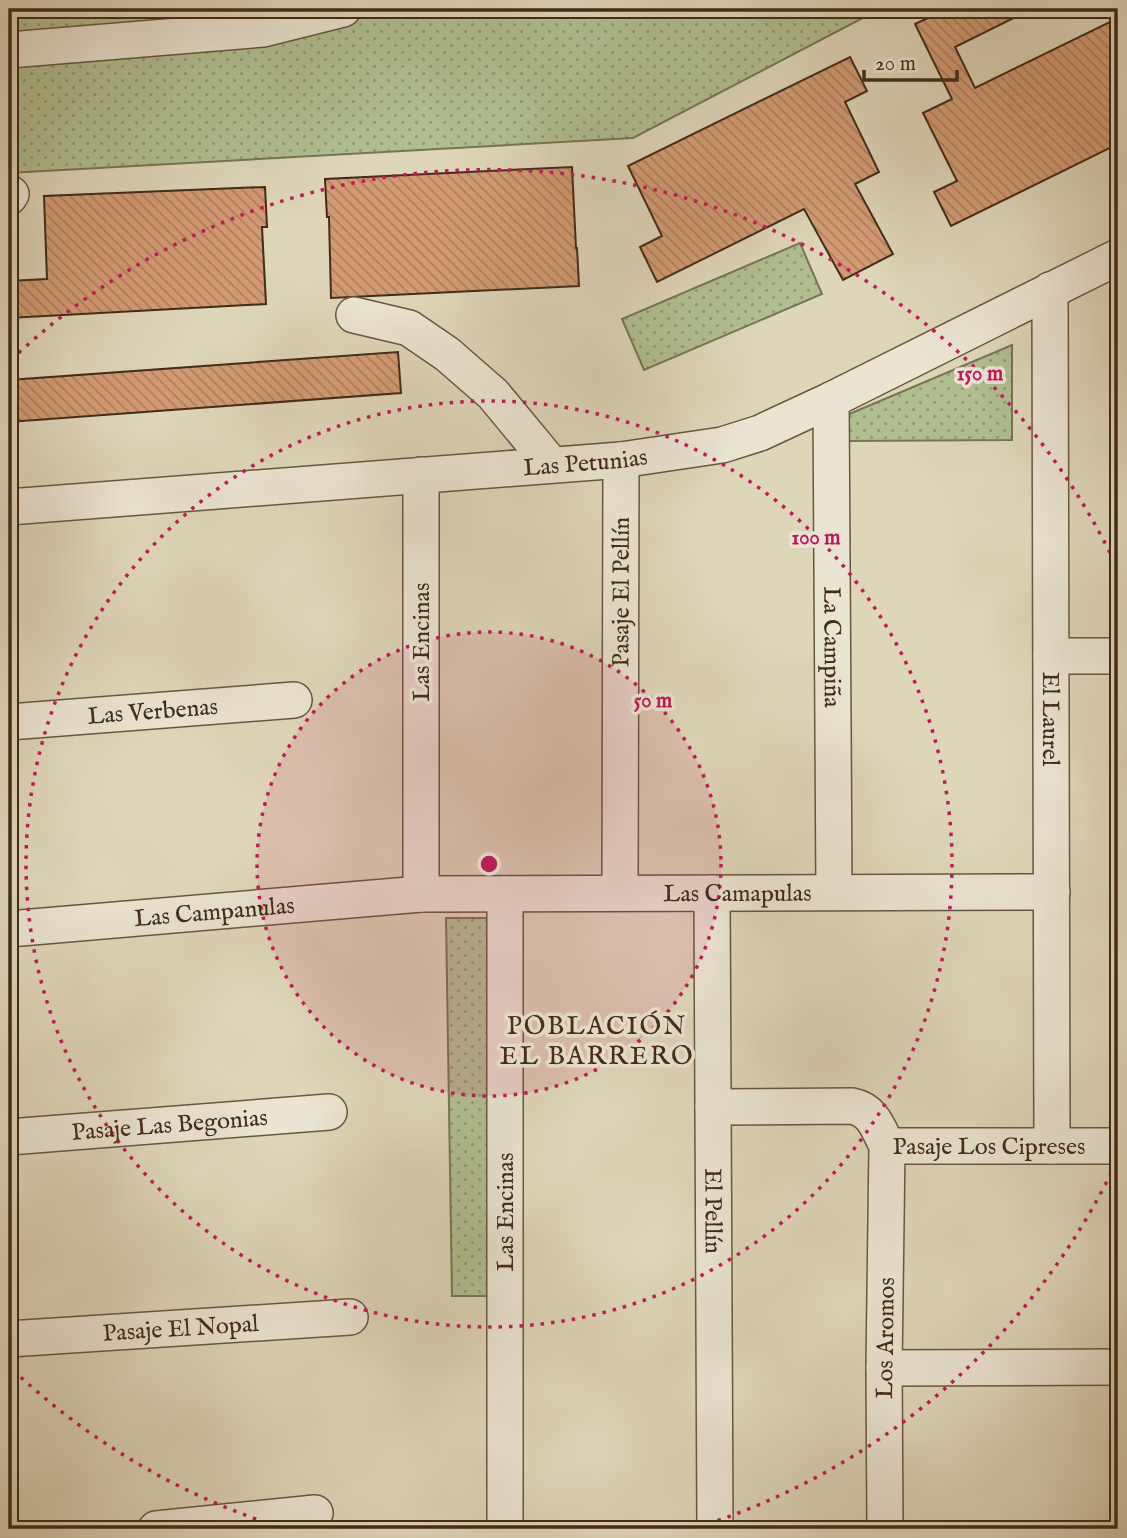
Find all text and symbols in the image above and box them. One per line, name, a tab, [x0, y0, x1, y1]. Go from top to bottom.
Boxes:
scale bar	[864, 38, 957, 82]
text: 20 m	[875, 51, 916, 78]
text: 150 m	[957, 361, 1004, 388]
street label: Las Petunias	[522, 442, 650, 484]
street label: Pasaje El Pellín	[607, 517, 638, 667]
text: 100 m	[791, 525, 841, 552]
street label: Las Encinas	[407, 583, 438, 701]
street label: La Campiña	[815, 586, 847, 708]
street label: El Laurel	[1034, 672, 1065, 767]
text: 50 m	[634, 688, 673, 715]
street label: Las Verbenas	[86, 692, 219, 733]
centre of rings	[477, 852, 501, 876]
street label: Las Camapulas	[663, 879, 812, 910]
street label: Las Campanulas	[133, 891, 296, 935]
district label: POBLACIÓN EL BARRERO	[499, 1010, 695, 1073]
street label: Pasaje Las Begonias	[70, 1103, 269, 1149]
street label: Pasaje Los Cipreses	[893, 1132, 1085, 1163]
street label: Las Encinas	[491, 1153, 522, 1271]
street label: El Pellín	[696, 1168, 728, 1254]
street label: Los Aromos	[870, 1277, 903, 1399]
street label: Pasaje El Nopal	[102, 1309, 260, 1350]

